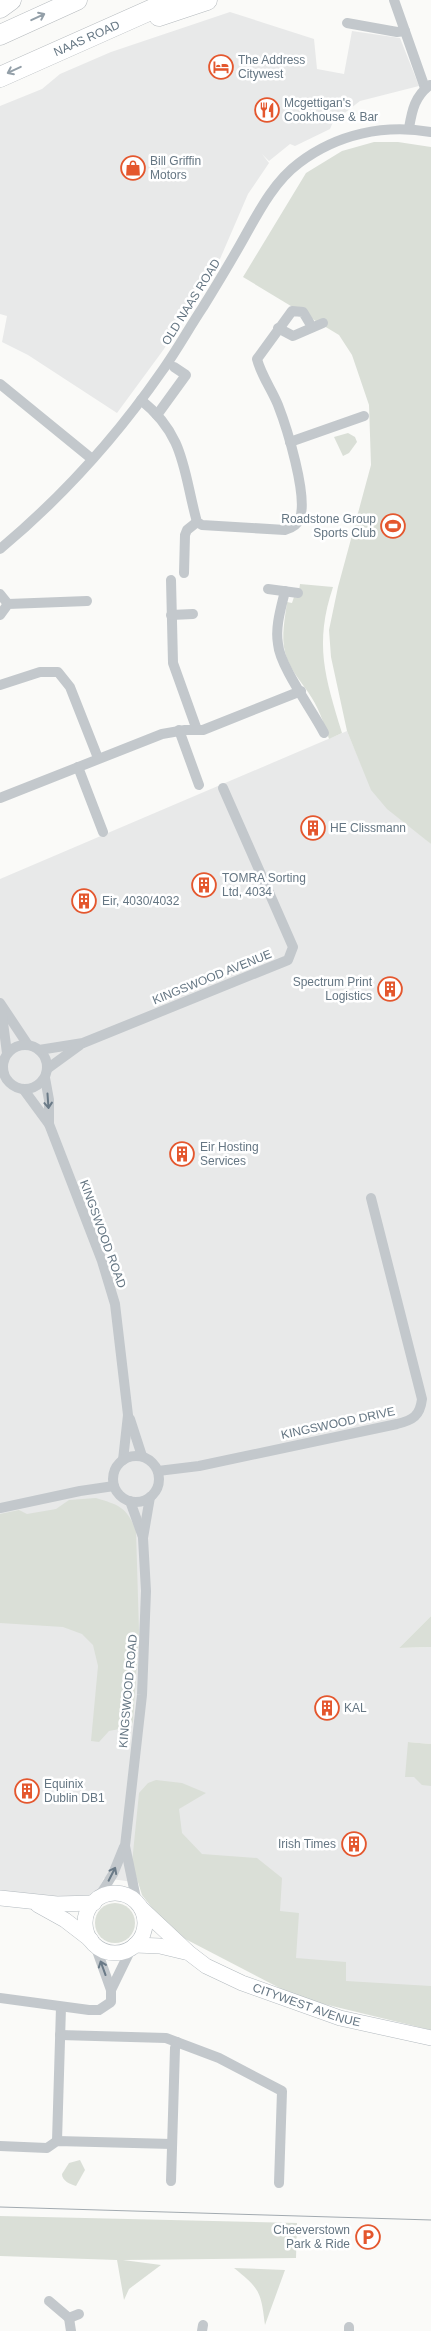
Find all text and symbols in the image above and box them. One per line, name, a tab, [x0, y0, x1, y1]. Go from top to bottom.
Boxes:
one-way arrow	[30, 12, 45, 21]
street label: NAAS ROAD	[52, 17, 122, 59]
place label: The Address Citywest	[238, 53, 305, 81]
hotel icon: The Address Citywest	[208, 54, 234, 80]
one-way arrow	[7, 66, 22, 76]
place label: Mcgettigan's Cookhouse & Bar	[284, 96, 378, 124]
restaurant icon: Mcgettigan's Cookhouse & Bar	[254, 97, 280, 123]
place label: Bill Griffin Motors	[150, 154, 201, 182]
shop icon: Bill Griffin Motors	[120, 155, 146, 181]
street label: OLD NAAS ROAD	[159, 256, 223, 348]
place label: Roadstone Group Sports Club	[281, 512, 376, 540]
sports icon: Roadstone Group Sports Club	[380, 513, 406, 539]
building icon: HE Clissmann	[300, 815, 326, 841]
place label: HE Clissmann	[330, 821, 406, 835]
place label: TOMRA Sorting Ltd, 4034	[222, 871, 306, 899]
building icon: TOMRA Sorting Ltd, 4034	[191, 872, 217, 898]
building icon: Eir, 4030/4032	[71, 888, 97, 914]
place label: Eir, 4030/4032	[102, 894, 180, 908]
street label: KINGSWOOD AVENUE	[150, 947, 274, 1007]
place label: Spectrum Print Logistics	[293, 975, 373, 1003]
building icon: Spectrum Print Logistics	[377, 976, 403, 1002]
one-way arrow	[44, 1093, 53, 1109]
place label: Eir Hosting Services	[200, 1140, 259, 1168]
building icon: Eir Hosting Services	[169, 1141, 195, 1167]
street label: KINGSWOOD ROAD	[77, 1178, 129, 1290]
street label: KINGSWOOD DRIVE	[280, 1404, 396, 1442]
street label: KINGSWOOD ROAD	[116, 1633, 140, 1748]
building icon: KAL	[314, 1695, 340, 1721]
place label: KAL	[344, 1701, 367, 1715]
place label: Equinix Dublin DB1	[44, 1777, 105, 1805]
building icon: Equinix Dublin DB1	[14, 1778, 40, 1804]
building icon: Irish Times	[341, 1831, 367, 1857]
place label: Irish Times	[278, 1837, 336, 1851]
one-way arrow	[107, 1866, 117, 1881]
one-way arrow	[98, 1960, 107, 1976]
street label: CITYWEST AVENUE	[251, 1980, 362, 2029]
place label: Cheeverstown Park & Ride	[273, 2223, 350, 2251]
parking icon: Cheeverstown Park & Ride	[355, 2224, 381, 2250]

